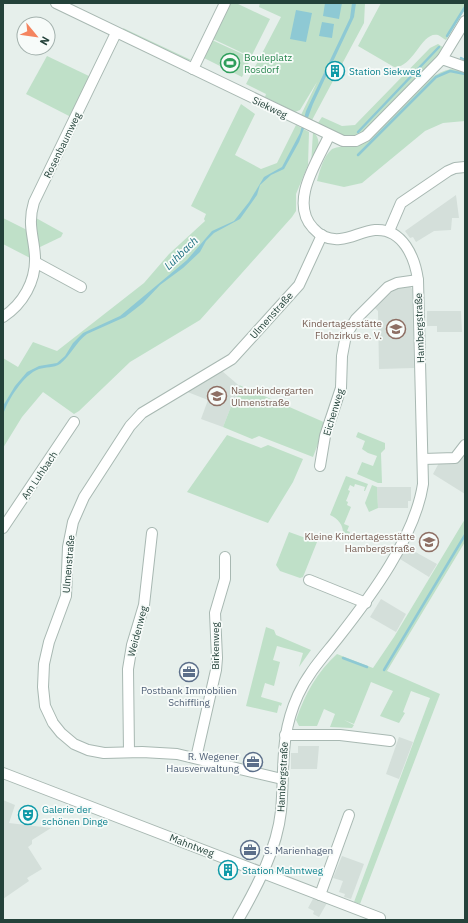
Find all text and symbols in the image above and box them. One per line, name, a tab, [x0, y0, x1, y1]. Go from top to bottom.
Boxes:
north arrow	[16, 16, 56, 56]
text: N	[37, 34, 53, 48]
place label: Bouleplatz Rosdorf	[244, 51, 292, 76]
sports icon: Bouleplatz Rosdorf	[219, 52, 241, 74]
building icon: Station Siekweg	[324, 60, 346, 82]
place label: Station Siekweg	[349, 65, 421, 78]
street label: Siekweg	[250, 93, 290, 122]
street label: Rosenbaumweg	[41, 109, 84, 180]
water label: Luhbach	[161, 233, 201, 273]
street label: Ulmenstraße	[247, 289, 296, 341]
street label: Hambergstraße	[412, 292, 427, 363]
place label: Kindertagesstätte Flohzirkus e. V.	[302, 317, 383, 342]
school or university icon: Kindertagesstätte Flohzirkus e. V.	[385, 318, 407, 340]
place label: Naturkindergarten Ulmenstraße	[231, 384, 313, 409]
school or university icon: Naturkindergarten Ulmenstraße	[206, 385, 228, 407]
street label: Eichenweg	[320, 386, 347, 437]
street label: Am Luhbach	[18, 449, 60, 502]
place label: Kleine Kindertagesstätte Hambergstraße	[305, 530, 416, 555]
school or university icon: Kleine Kindertagesstätte Hambergstraße	[418, 531, 440, 553]
street label: Ulmenstraße	[59, 534, 78, 594]
street label: Weidenweg	[124, 604, 151, 658]
street label: Birkenweg	[209, 622, 222, 670]
office icon: Postbank Immobilien Schiffling	[178, 661, 200, 683]
place label: Postbank Immobilien Schiffling	[141, 684, 237, 709]
street label: Hambergstraße	[274, 741, 291, 812]
place label: R. Wegener Hausverwaltung	[166, 750, 240, 775]
office icon: R. Wegener Hausverwaltung	[242, 751, 264, 773]
place label: Galerie der schönen Dinge	[42, 803, 108, 828]
theatre icon: Galerie der schönen Dinge	[17, 804, 39, 826]
street label: Mahntweg	[168, 831, 217, 860]
office icon: S. Marienhagen	[239, 839, 261, 861]
place label: S. Marienhagen	[264, 844, 333, 857]
building icon: Station Mahntweg	[217, 859, 239, 881]
place label: Station Mahntweg	[242, 864, 324, 877]

